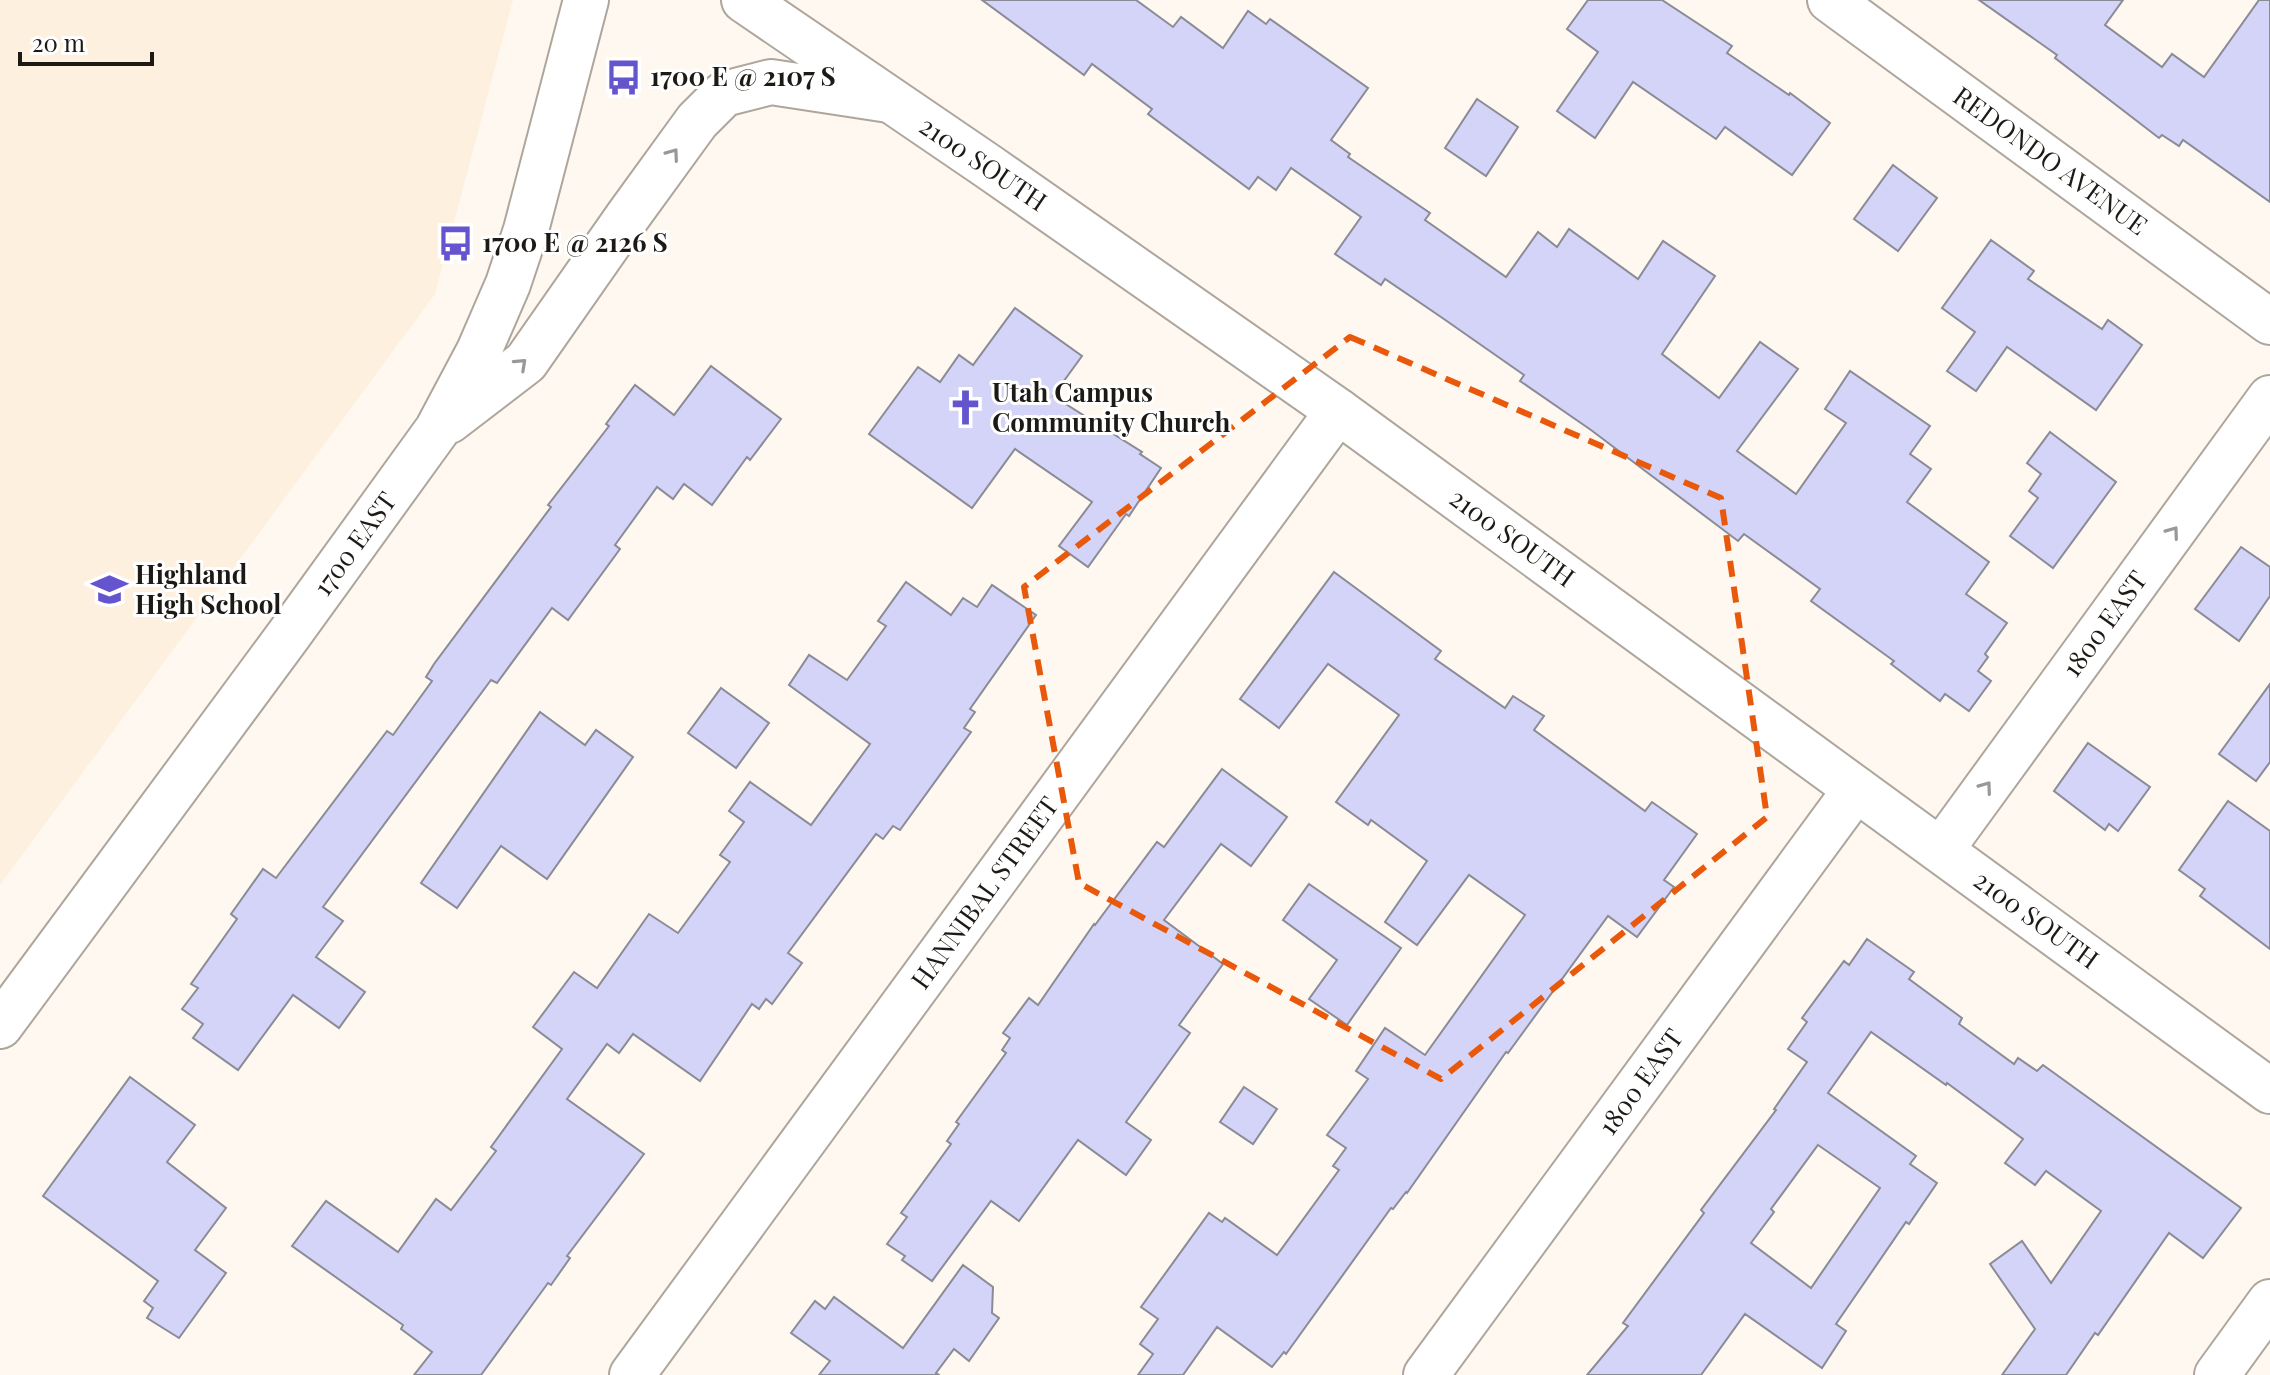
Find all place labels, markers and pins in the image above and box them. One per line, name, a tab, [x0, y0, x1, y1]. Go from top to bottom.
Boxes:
bus stop icon: 1700 E @ 2107 S	[605, 58, 643, 96]
place label: 1700 E @ 2107 S	[650, 58, 836, 93]
bus stop icon: 1700 E @ 2126 S	[437, 224, 475, 262]
place label: 1700 E @ 2126 S	[482, 224, 668, 259]
place label: Utah Campus Community Church	[992, 374, 1231, 439]
church icon: Utah Campus Community Church	[947, 389, 985, 427]
place label: Highland High School	[135, 556, 281, 621]
school or university icon: Highland High School	[90, 571, 128, 609]

